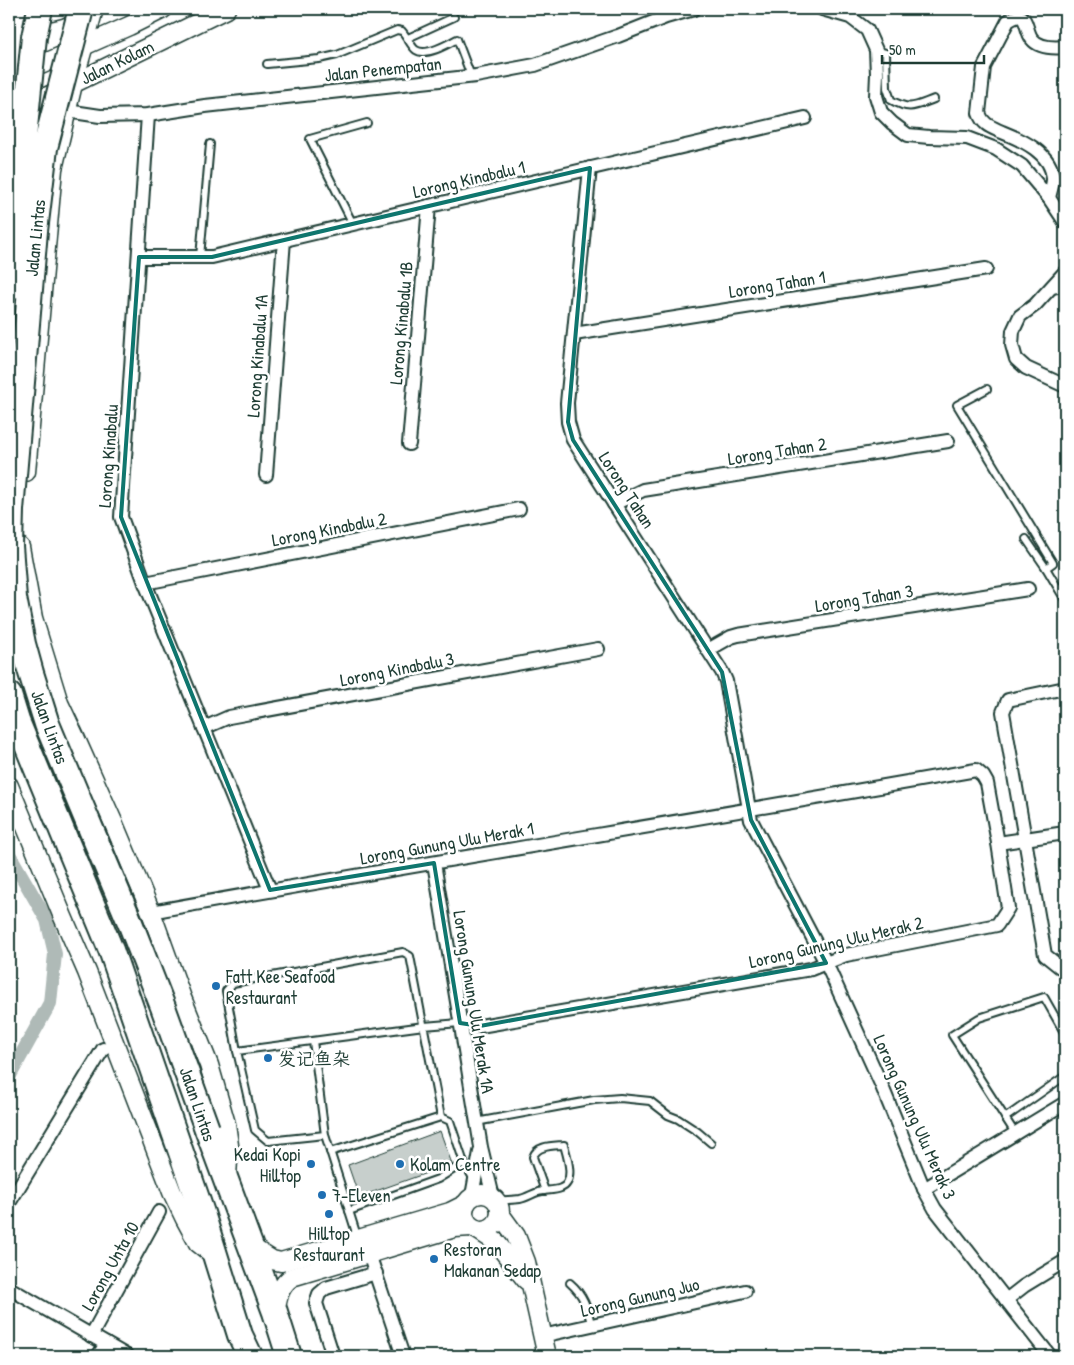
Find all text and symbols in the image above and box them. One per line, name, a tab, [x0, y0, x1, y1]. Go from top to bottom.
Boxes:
scale bar	[882, 32, 984, 64]
street label: Jalan Kolam	[76, 34, 158, 90]
text: 50 m	[889, 39, 916, 60]
street label: Jalan Penempatan	[323, 50, 443, 88]
street label: Lorong Kinabalu 1	[411, 154, 527, 204]
street label: Jalan Lintas	[19, 198, 51, 278]
street label: Lorong Kinabalu 1B	[383, 260, 419, 386]
street label: Lorong Tahan 1	[727, 264, 827, 304]
street label: Lorong Kinabalu 1A	[240, 294, 274, 418]
street label: Lorong Kinabalu	[92, 403, 124, 509]
street label: Lorong Tahan 2	[726, 431, 829, 471]
street label: Lorong Tahan	[593, 447, 661, 533]
street label: Lorong Kinabalu 2	[270, 506, 389, 552]
street label: Lorong Tahan 3	[813, 578, 915, 618]
street label: Lorong Kinabalu 3	[338, 646, 456, 692]
street label: Jalan Lintas	[25, 687, 75, 767]
street label: Lorong Gunung Ulu Merak 1	[358, 815, 536, 871]
street label: Lorong Gunung Ulu Merak 1A	[447, 909, 501, 1095]
street label: Lorong Gunung Ulu Merak 2	[747, 910, 926, 974]
place label: Fatt Kee Seafood Restaurant	[225, 964, 335, 1010]
marker: Fatt Kee Seafood Restaurant	[210, 980, 222, 992]
street label: Lorong Gunung Ulu Merak 3	[867, 1031, 963, 1203]
place label: 发记鱼杂	[278, 1046, 350, 1071]
marker: 发记鱼杂	[262, 1052, 274, 1064]
street label: Jalan Lintas	[174, 1064, 222, 1144]
place label: Kedai Kopi Hilltop	[234, 1142, 301, 1188]
place label: Kolam Centre	[410, 1152, 500, 1177]
marker: Kedai Kopi Hilltop	[305, 1158, 317, 1170]
marker: Kolam Centre	[394, 1158, 406, 1170]
place label: 7-Eleven	[332, 1183, 391, 1208]
marker: 7-Eleven	[316, 1189, 328, 1201]
marker: Hilltop Restaurant	[323, 1208, 335, 1220]
street label: Lorong Unta 10	[75, 1217, 145, 1315]
place label: Hilltop Restaurant	[293, 1221, 365, 1267]
place label: Restoran Makanan Sedap	[444, 1237, 541, 1283]
marker: Restoran Makanan Sedap	[428, 1253, 440, 1265]
street label: Lorong Gunung Juo	[578, 1271, 702, 1323]

